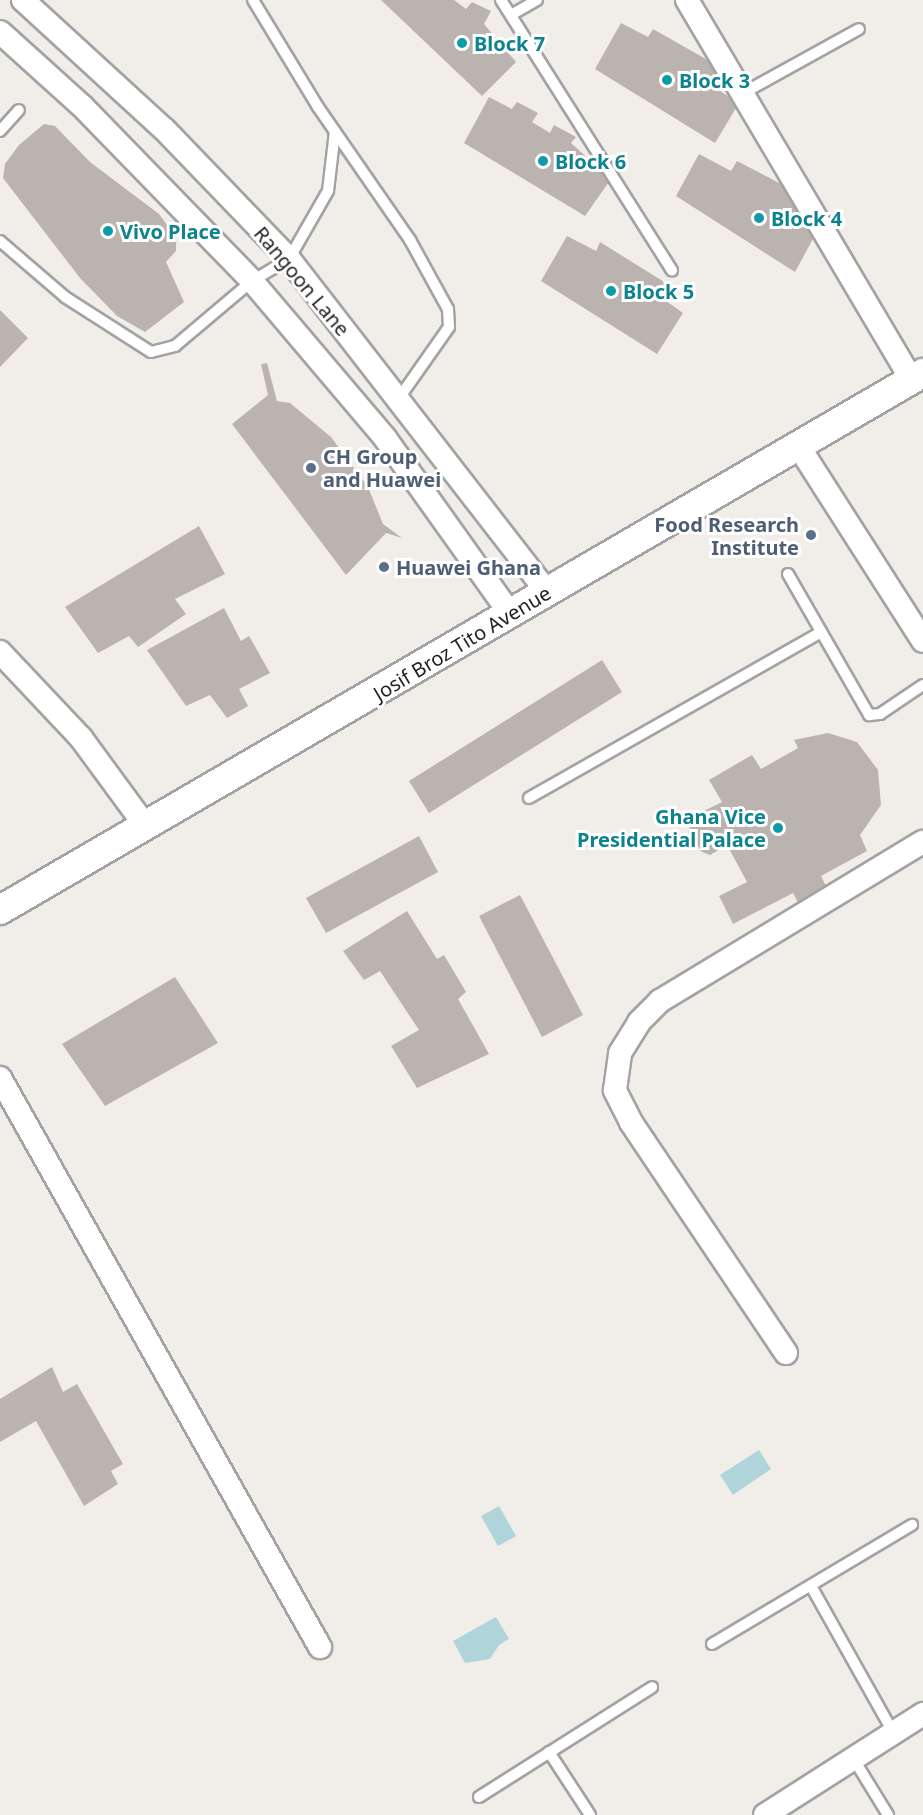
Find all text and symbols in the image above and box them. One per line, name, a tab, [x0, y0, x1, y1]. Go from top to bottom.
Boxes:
place label: Block 7	[474, 31, 545, 55]
marker: Block 7	[455, 36, 469, 50]
place label: Block 3	[679, 68, 750, 92]
marker: Block 3	[660, 73, 674, 87]
place label: Block 6	[555, 149, 626, 173]
marker: Block 6	[536, 154, 550, 168]
place label: Block 4	[771, 206, 842, 230]
marker: Block 4	[752, 211, 766, 225]
place label: Vivo Place	[120, 219, 221, 243]
street label: Rangoon Lane	[249, 221, 355, 341]
marker: Vivo Place	[101, 224, 115, 238]
place label: Block 5	[623, 279, 694, 303]
marker: Block 5	[604, 284, 618, 298]
place label: CH Group and Huawei	[323, 444, 441, 491]
marker: CH Group and Huawei	[304, 461, 318, 475]
place label: Food Research Institute	[654, 512, 799, 559]
marker: Food Research Institute	[804, 528, 818, 542]
place label: Huawei Ghana	[396, 555, 541, 579]
marker: Huawei Ghana	[377, 560, 391, 574]
street label: Josif Broz Tito Avenue	[369, 580, 555, 706]
place label: Ghana Vice Presidential Palace	[577, 804, 766, 851]
marker: Ghana Vice Presidential Palace	[771, 821, 785, 835]

